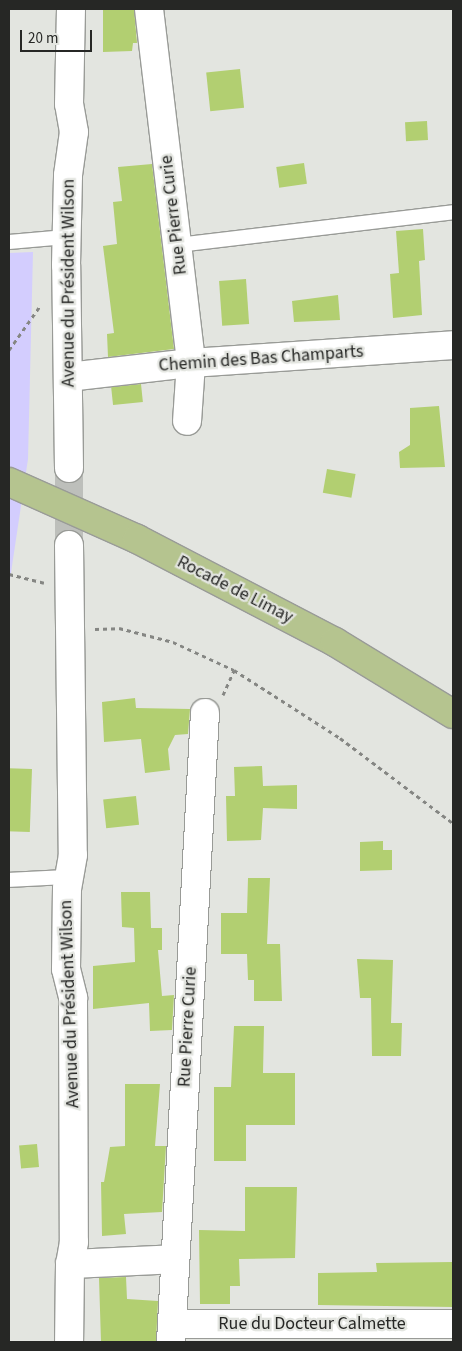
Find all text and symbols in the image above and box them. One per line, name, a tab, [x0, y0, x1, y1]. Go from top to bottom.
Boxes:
scale bar	[22, 20, 95, 52]
text: 20 m	[28, 28, 58, 49]
street label: Rue Pierre Curie	[156, 154, 192, 276]
street label: Avenue du Président Wilson	[58, 179, 80, 387]
street label: Chemin des Bas Champarts	[158, 341, 364, 377]
street label: Rocade de Limay	[173, 551, 297, 629]
street label: Avenue du Président Wilson	[56, 900, 84, 1108]
street label: Rue Pierre Curie	[174, 966, 202, 1088]
street label: Rue du Docteur Calmette	[218, 1313, 406, 1335]

